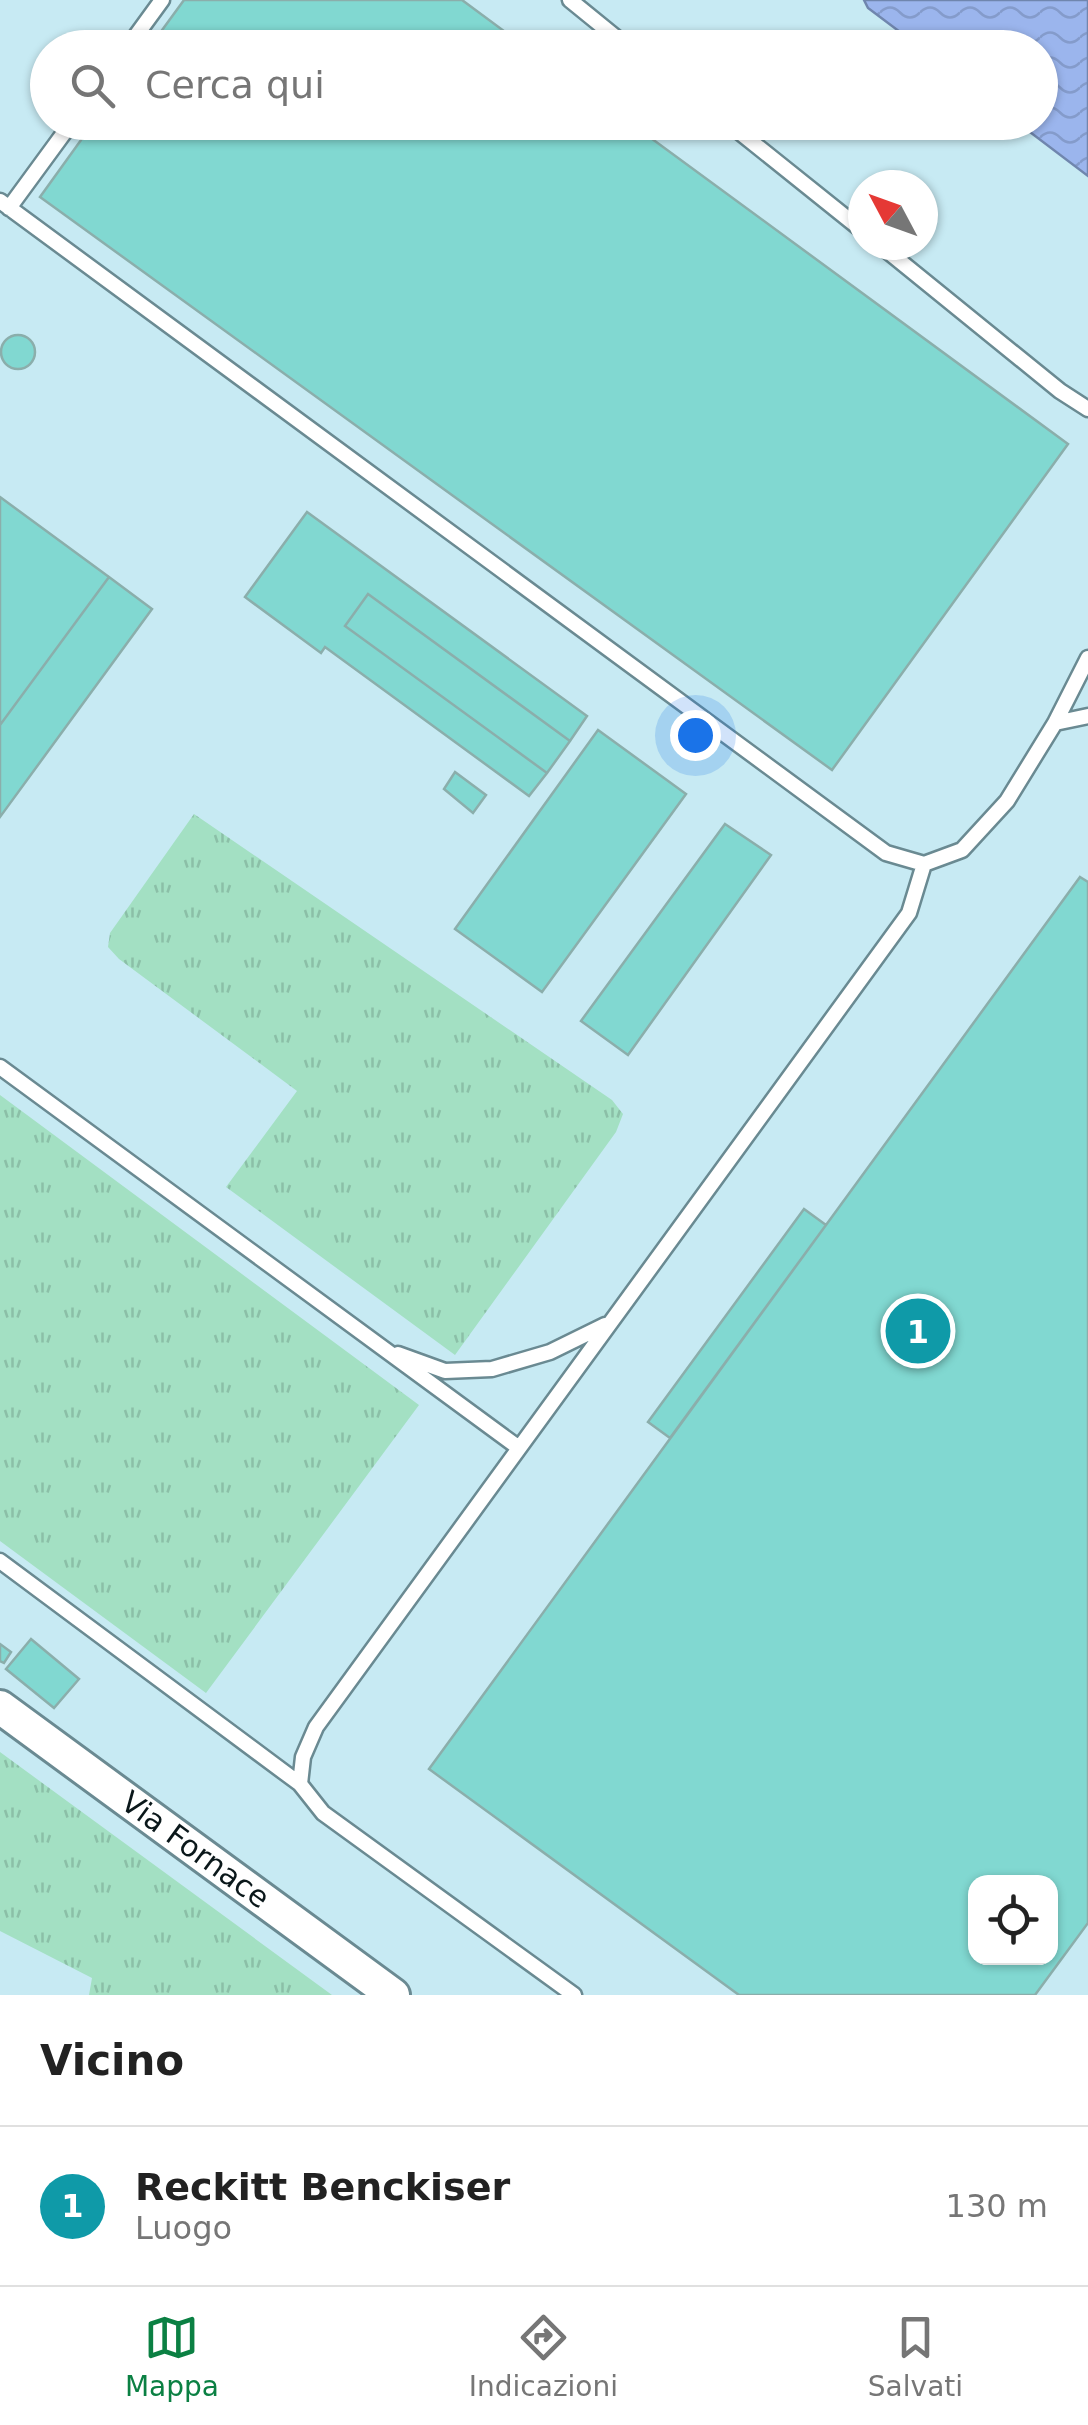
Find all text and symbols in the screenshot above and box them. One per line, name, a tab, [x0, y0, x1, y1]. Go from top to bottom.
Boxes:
search box	[30, 30, 1058, 140]
icon: search	[65, 58, 120, 113]
text: Cerca qui	[145, 63, 325, 107]
north arrow	[848, 170, 938, 260]
your location	[670, 710, 721, 761]
pin: 1	[886, 1294, 950, 1368]
street label: Via Fornace	[115, 1784, 276, 1915]
map controls	[968, 1875, 1058, 1965]
button: locate	[968, 1875, 1058, 1965]
text: Vicino	[40, 2036, 184, 2085]
text: Reckitt Benckiser	[135, 2165, 510, 2209]
text: 1	[61, 2187, 84, 2225]
text: 130 m	[946, 2187, 1048, 2225]
text: Luogo	[135, 2209, 232, 2247]
tab: Mappa	[125, 2310, 219, 2403]
tab: Indicazioni	[469, 2310, 618, 2403]
tab: Salvati	[868, 2310, 963, 2403]

